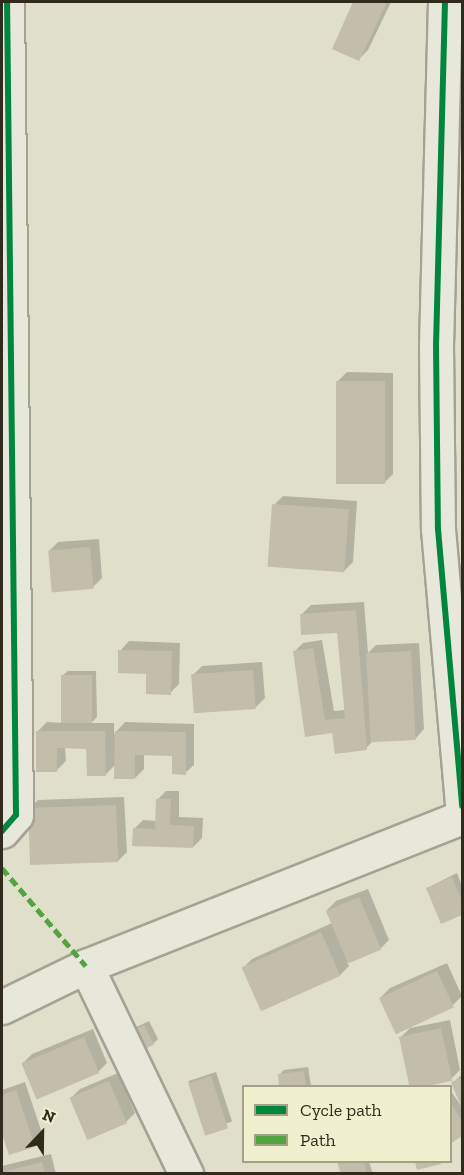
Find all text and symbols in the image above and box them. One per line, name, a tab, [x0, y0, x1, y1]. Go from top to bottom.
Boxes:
legend	[242, 1085, 452, 1163]
text: Cycle path	[300, 1099, 382, 1121]
north arrow	[12, 1103, 72, 1163]
text: N	[40, 1105, 58, 1127]
text: Path	[300, 1129, 336, 1151]

